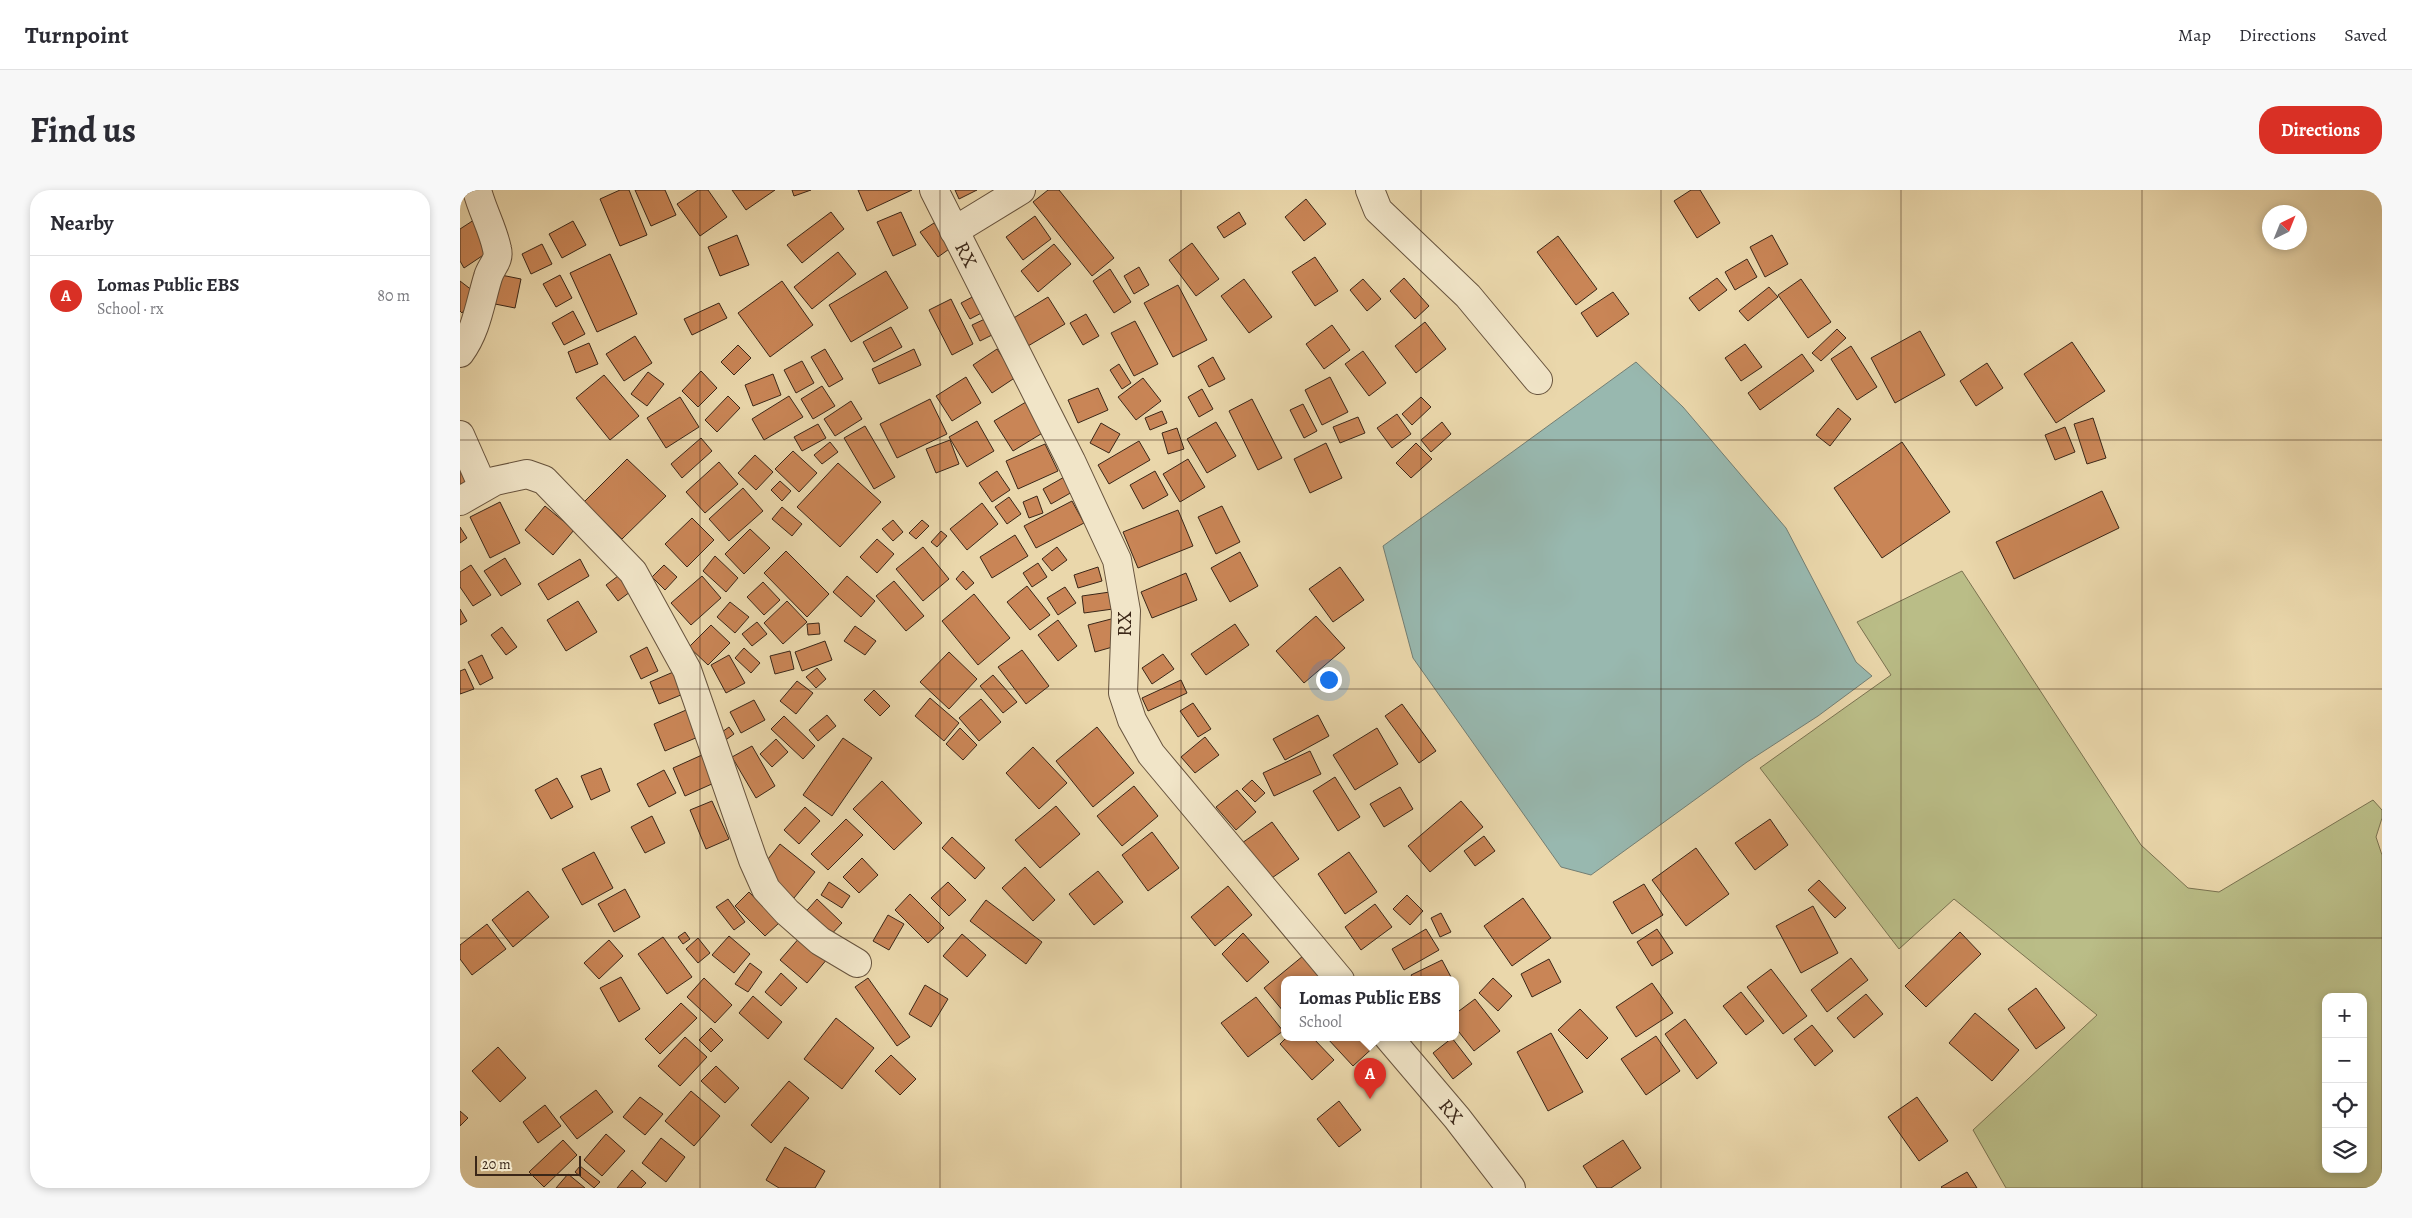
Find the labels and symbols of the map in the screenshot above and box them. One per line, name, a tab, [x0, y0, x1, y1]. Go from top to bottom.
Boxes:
north arrow	[2262, 205, 2307, 250]
street label: RX	[948, 237, 984, 273]
street label: RX	[1111, 610, 1138, 637]
your location	[1316, 667, 1342, 693]
pin: A	[1354, 1058, 1386, 1099]
street label: RX	[1432, 1093, 1470, 1131]
scale bar	[475, 1153, 581, 1176]

